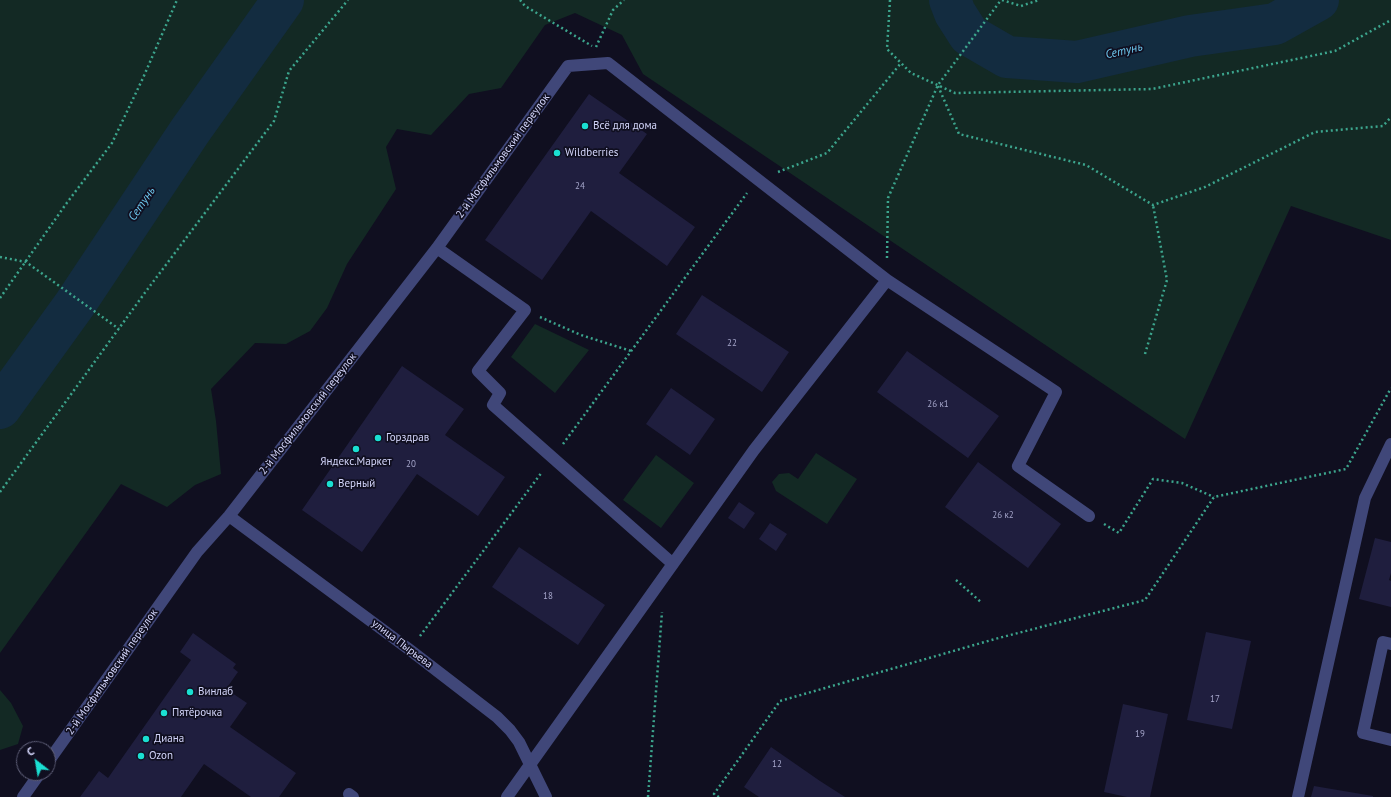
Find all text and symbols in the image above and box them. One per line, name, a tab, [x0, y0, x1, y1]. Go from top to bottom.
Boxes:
water label: Сетунь	[1104, 40, 1144, 62]
street label: 2-й Мосфильмовский переулок	[453, 91, 553, 221]
place label: Всё для дома	[593, 119, 657, 133]
marker: Всё для дома	[580, 121, 590, 131]
place label: Wildberries	[565, 146, 618, 160]
marker: Wildberries	[552, 148, 562, 158]
house number: 24	[575, 181, 585, 191]
water label: Сетунь	[125, 184, 159, 224]
house number: 22	[727, 338, 737, 348]
street label: 2-й Мосфильмовский переулок	[256, 351, 360, 477]
house number: 26 к1	[927, 399, 949, 409]
place label: Горздрав	[386, 431, 429, 445]
marker: Горздрав	[373, 433, 383, 443]
marker: Яндекс.Маркет	[351, 444, 361, 454]
place label: Яндекс.Маркет	[320, 455, 392, 469]
house number: 20	[406, 459, 416, 469]
place label: Верный	[338, 477, 375, 491]
marker: Верный	[325, 479, 335, 489]
house number: 26 к2	[992, 510, 1014, 520]
house number: 18	[543, 591, 553, 601]
street label: 2-й Мосфильмовский переулок	[63, 607, 161, 737]
street label: улица Пырьева	[369, 617, 435, 671]
place label: Винлаб	[198, 685, 233, 699]
marker: Винлаб	[185, 687, 195, 697]
house number: 17	[1210, 694, 1220, 704]
place label: Пятёрочка	[172, 706, 222, 720]
marker: Пятёрочка	[159, 708, 169, 718]
house number: 19	[1135, 729, 1145, 739]
place label: Диана	[154, 732, 184, 746]
marker: Диана	[141, 734, 151, 744]
north arrow	[16, 741, 56, 781]
text: С	[24, 744, 37, 759]
place label: Ozon	[149, 749, 173, 763]
marker: Ozon	[136, 751, 146, 761]
house number: 12	[772, 759, 782, 769]

